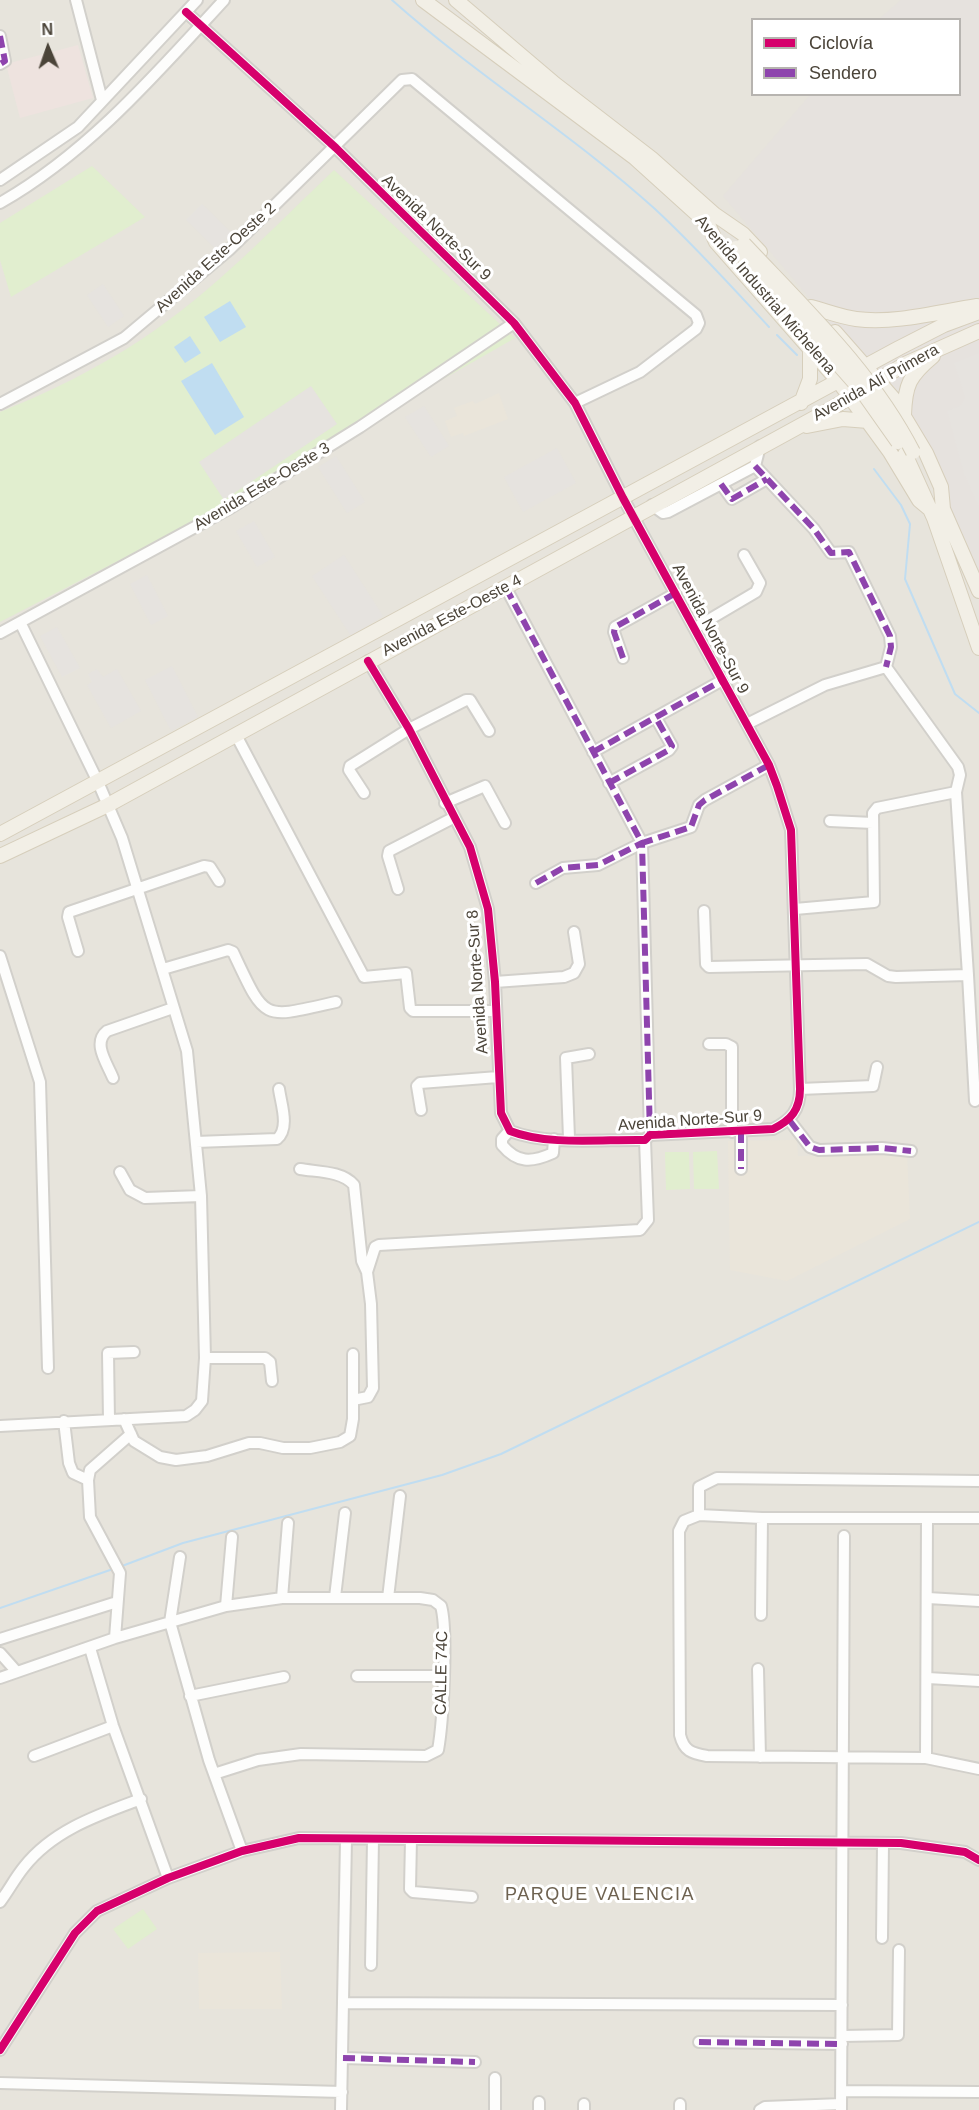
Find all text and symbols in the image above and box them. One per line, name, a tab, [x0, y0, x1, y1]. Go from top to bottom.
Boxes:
north arrow	[18, 18, 78, 78]
legend	[751, 18, 961, 96]
text: N	[41, 21, 53, 38]
text: Ciclovía	[809, 33, 873, 53]
text: Sendero	[809, 63, 877, 83]
street label: Avenida Norte-Sur 9	[377, 171, 495, 285]
street label: Avenida Este-Oeste 2	[152, 199, 280, 317]
street label: Avenida Industrial Michelena	[691, 212, 839, 378]
street label: Avenida Alí Primera	[810, 340, 942, 426]
street label: Avenida Este-Oeste 3	[190, 439, 334, 535]
street label: Avenida Norte-Sur 9	[668, 561, 752, 697]
street label: Avenida Este-Oeste 4	[379, 571, 525, 661]
street label: Avenida Norte-Sur 8	[463, 909, 493, 1055]
street label: Avenida Norte-Sur 9	[617, 1106, 763, 1136]
street label: CALLE 74C	[432, 1631, 452, 1715]
district label: PARQUE VALENCIA	[505, 1884, 695, 1906]

